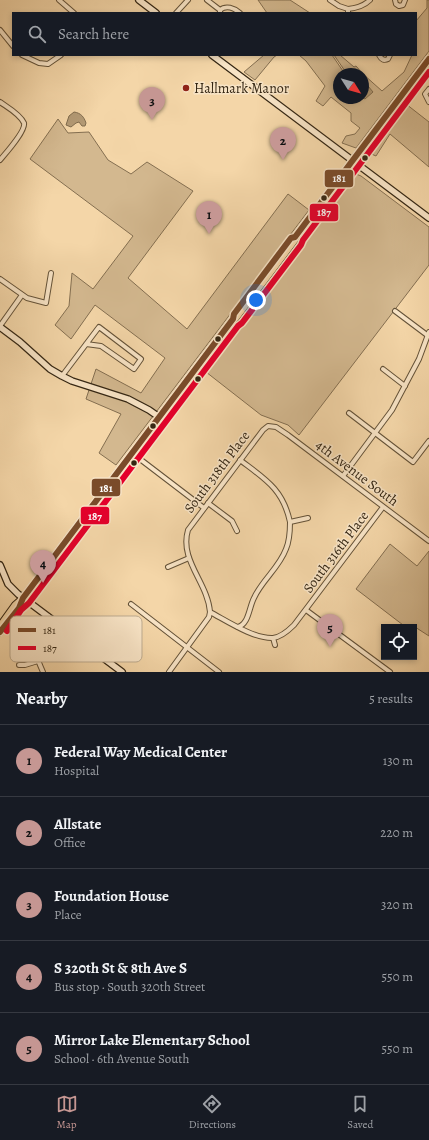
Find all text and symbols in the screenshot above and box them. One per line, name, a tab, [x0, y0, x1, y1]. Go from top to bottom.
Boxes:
search box	[12, 12, 417, 56]
icon: search	[26, 23, 48, 45]
text: Search here	[58, 24, 129, 44]
north arrow	[333, 68, 369, 104]
place label: Hallmark Manor	[194, 79, 290, 98]
marker: Hallmark Manor	[181, 83, 191, 93]
pin: 3	[139, 87, 165, 120]
pin: 2	[270, 127, 296, 160]
unlabelled marker	[360, 153, 370, 163]
line badge: 181	[324, 169, 354, 188]
text: 181	[332, 171, 346, 186]
unlabelled marker	[319, 193, 329, 203]
pin: 1	[196, 201, 222, 234]
line badge: 187	[309, 203, 339, 222]
text: 187	[317, 205, 331, 220]
your location	[246, 290, 266, 310]
unlabelled marker	[213, 334, 223, 344]
unlabelled marker	[193, 374, 203, 384]
unlabelled marker	[148, 421, 158, 431]
street label: South 318th Place	[180, 427, 254, 517]
street label: 4th Avenue South	[312, 435, 403, 511]
unlabelled marker	[129, 458, 139, 468]
line badge: 181	[91, 478, 121, 497]
text: 181	[99, 481, 113, 496]
line badge: 187	[80, 506, 110, 525]
street label: South 316th Place	[299, 507, 373, 597]
text: 187	[88, 509, 102, 524]
pin: 4	[30, 550, 56, 583]
pin: 5	[317, 614, 343, 647]
legend	[10, 616, 142, 662]
text: 181	[43, 623, 56, 638]
map controls	[381, 624, 417, 660]
button: locate	[381, 624, 417, 660]
text: 187	[43, 641, 57, 656]
text: Nearby	[16, 687, 67, 710]
text: 5 results	[369, 690, 413, 707]
text: Federal Way Medical Center	[54, 742, 227, 762]
text: 1	[27, 752, 31, 769]
text: 130 m	[383, 752, 413, 769]
text: Hospital	[54, 762, 99, 779]
text: Allstate	[54, 814, 101, 834]
text: 2	[26, 824, 32, 841]
text: 220 m	[380, 824, 413, 841]
text: Office	[54, 834, 86, 851]
text: Foundation House	[54, 886, 169, 906]
text: 3	[26, 896, 32, 913]
text: 320 m	[381, 896, 413, 913]
text: Place	[54, 906, 82, 923]
text: S 320th St & 8th Ave S	[54, 958, 187, 978]
text: 4	[26, 968, 32, 985]
text: 550 m	[382, 968, 413, 985]
text: Bus stop · South 320th Street	[54, 978, 205, 995]
text: Mirror Lake Elementary School	[54, 1030, 250, 1050]
text: 5	[26, 1040, 32, 1057]
text: 550 m	[382, 1040, 413, 1057]
text: School · 6th Avenue South	[54, 1050, 189, 1067]
tab: Map	[56, 1093, 78, 1132]
tab: Directions	[189, 1093, 236, 1132]
tab: Saved	[347, 1093, 373, 1132]

